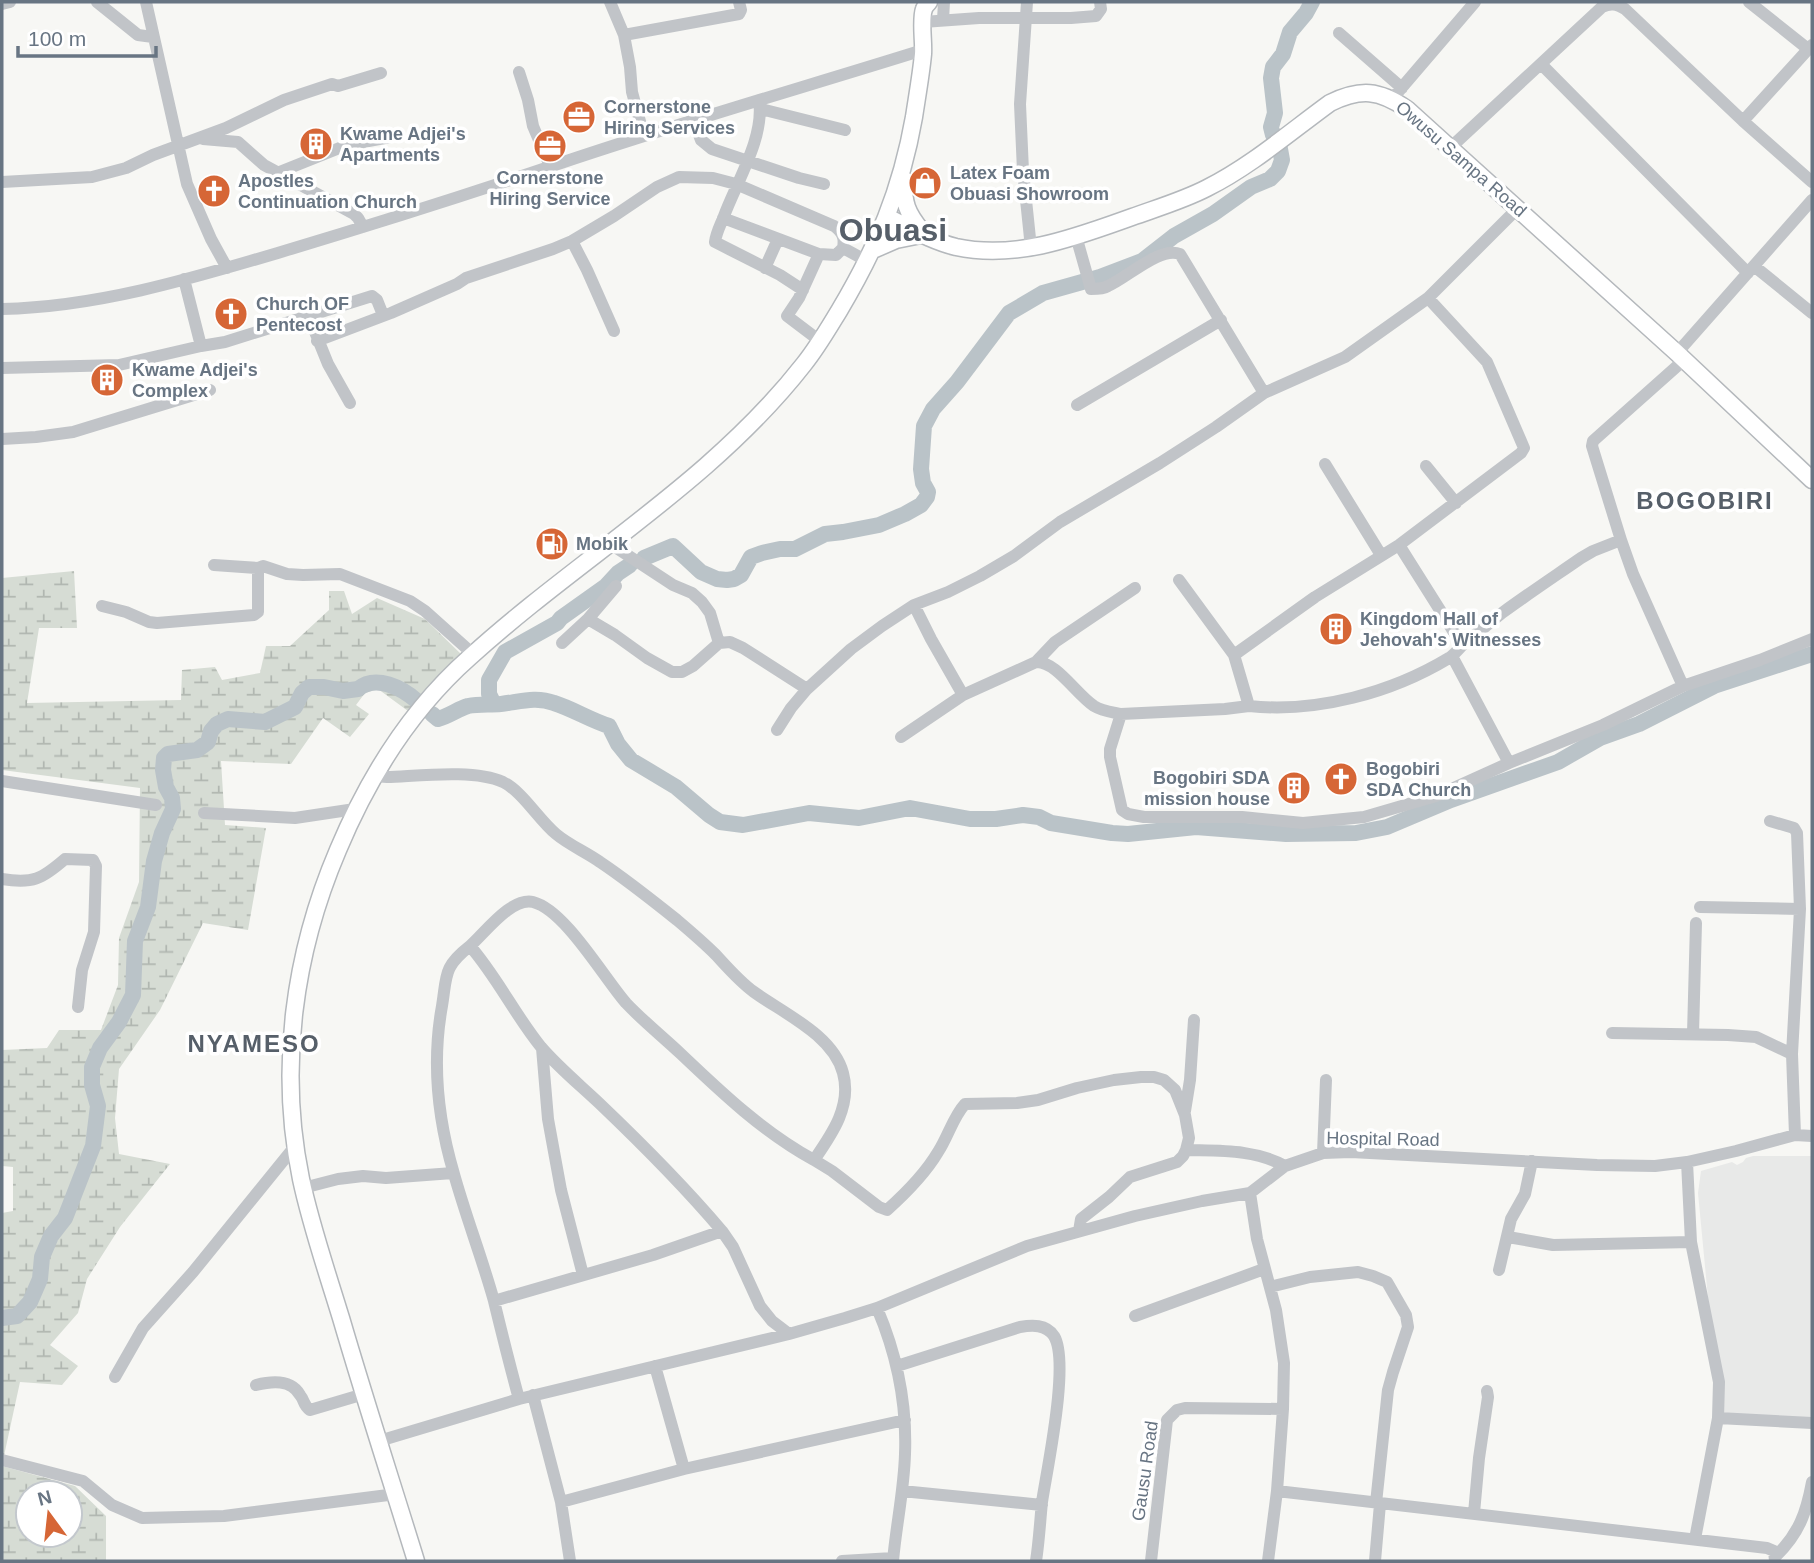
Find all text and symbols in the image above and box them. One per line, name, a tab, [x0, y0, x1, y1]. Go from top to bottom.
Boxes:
scale bar	[18, 14, 156, 58]
text: 100 m	[28, 27, 86, 50]
place label: Cornerstone Hiring Services	[604, 97, 735, 138]
street label: Owusu Sampa Road	[1392, 97, 1530, 221]
office icon: Cornerstone Hiring Services	[560, 98, 598, 136]
place label: Kwame Adjei's Apartments	[340, 124, 466, 165]
building icon: Kwame Adjei's Apartments	[297, 125, 335, 163]
office icon: Cornerstone Hiring Service	[531, 127, 569, 165]
place label: Latex Foam Obuasi Showroom	[950, 163, 1109, 204]
shop icon: Latex Foam Obuasi Showroom	[906, 164, 944, 202]
place label: Cornerstone Hiring Service	[489, 168, 611, 209]
place label: Apostles Continuation Church	[238, 171, 417, 212]
church icon: Apostles Continuation Church	[195, 172, 233, 210]
district label: Obuasi	[839, 212, 947, 248]
place label: Church OF Pentecost	[256, 294, 349, 335]
church icon: Church OF Pentecost	[212, 295, 250, 333]
place label: Kwame Adjei's Complex	[132, 360, 258, 401]
building icon: Kwame Adjei's Complex	[88, 361, 126, 399]
district label: BOGOBIRI	[1636, 487, 1774, 514]
fuel station icon: Mobik	[533, 525, 571, 563]
place label: Mobik	[576, 534, 629, 554]
place label: Kingdom Hall of Jehovah's Witnesses	[1360, 609, 1541, 650]
building icon: Kingdom Hall of Jehovah's Witnesses	[1317, 610, 1355, 648]
place label: Bogobiri SDA Church	[1366, 759, 1471, 800]
church icon: Bogobiri SDA Church	[1322, 760, 1360, 798]
place label: Bogobiri SDA mission house	[1144, 768, 1270, 809]
building icon: Bogobiri SDA mission house	[1275, 769, 1313, 807]
district label: NYAMESO	[187, 1030, 321, 1057]
street label: Hospital Road	[1326, 1128, 1440, 1150]
street label: Gausu Road	[1128, 1420, 1162, 1522]
north arrow	[14, 1479, 84, 1549]
text: N	[35, 1486, 54, 1510]

